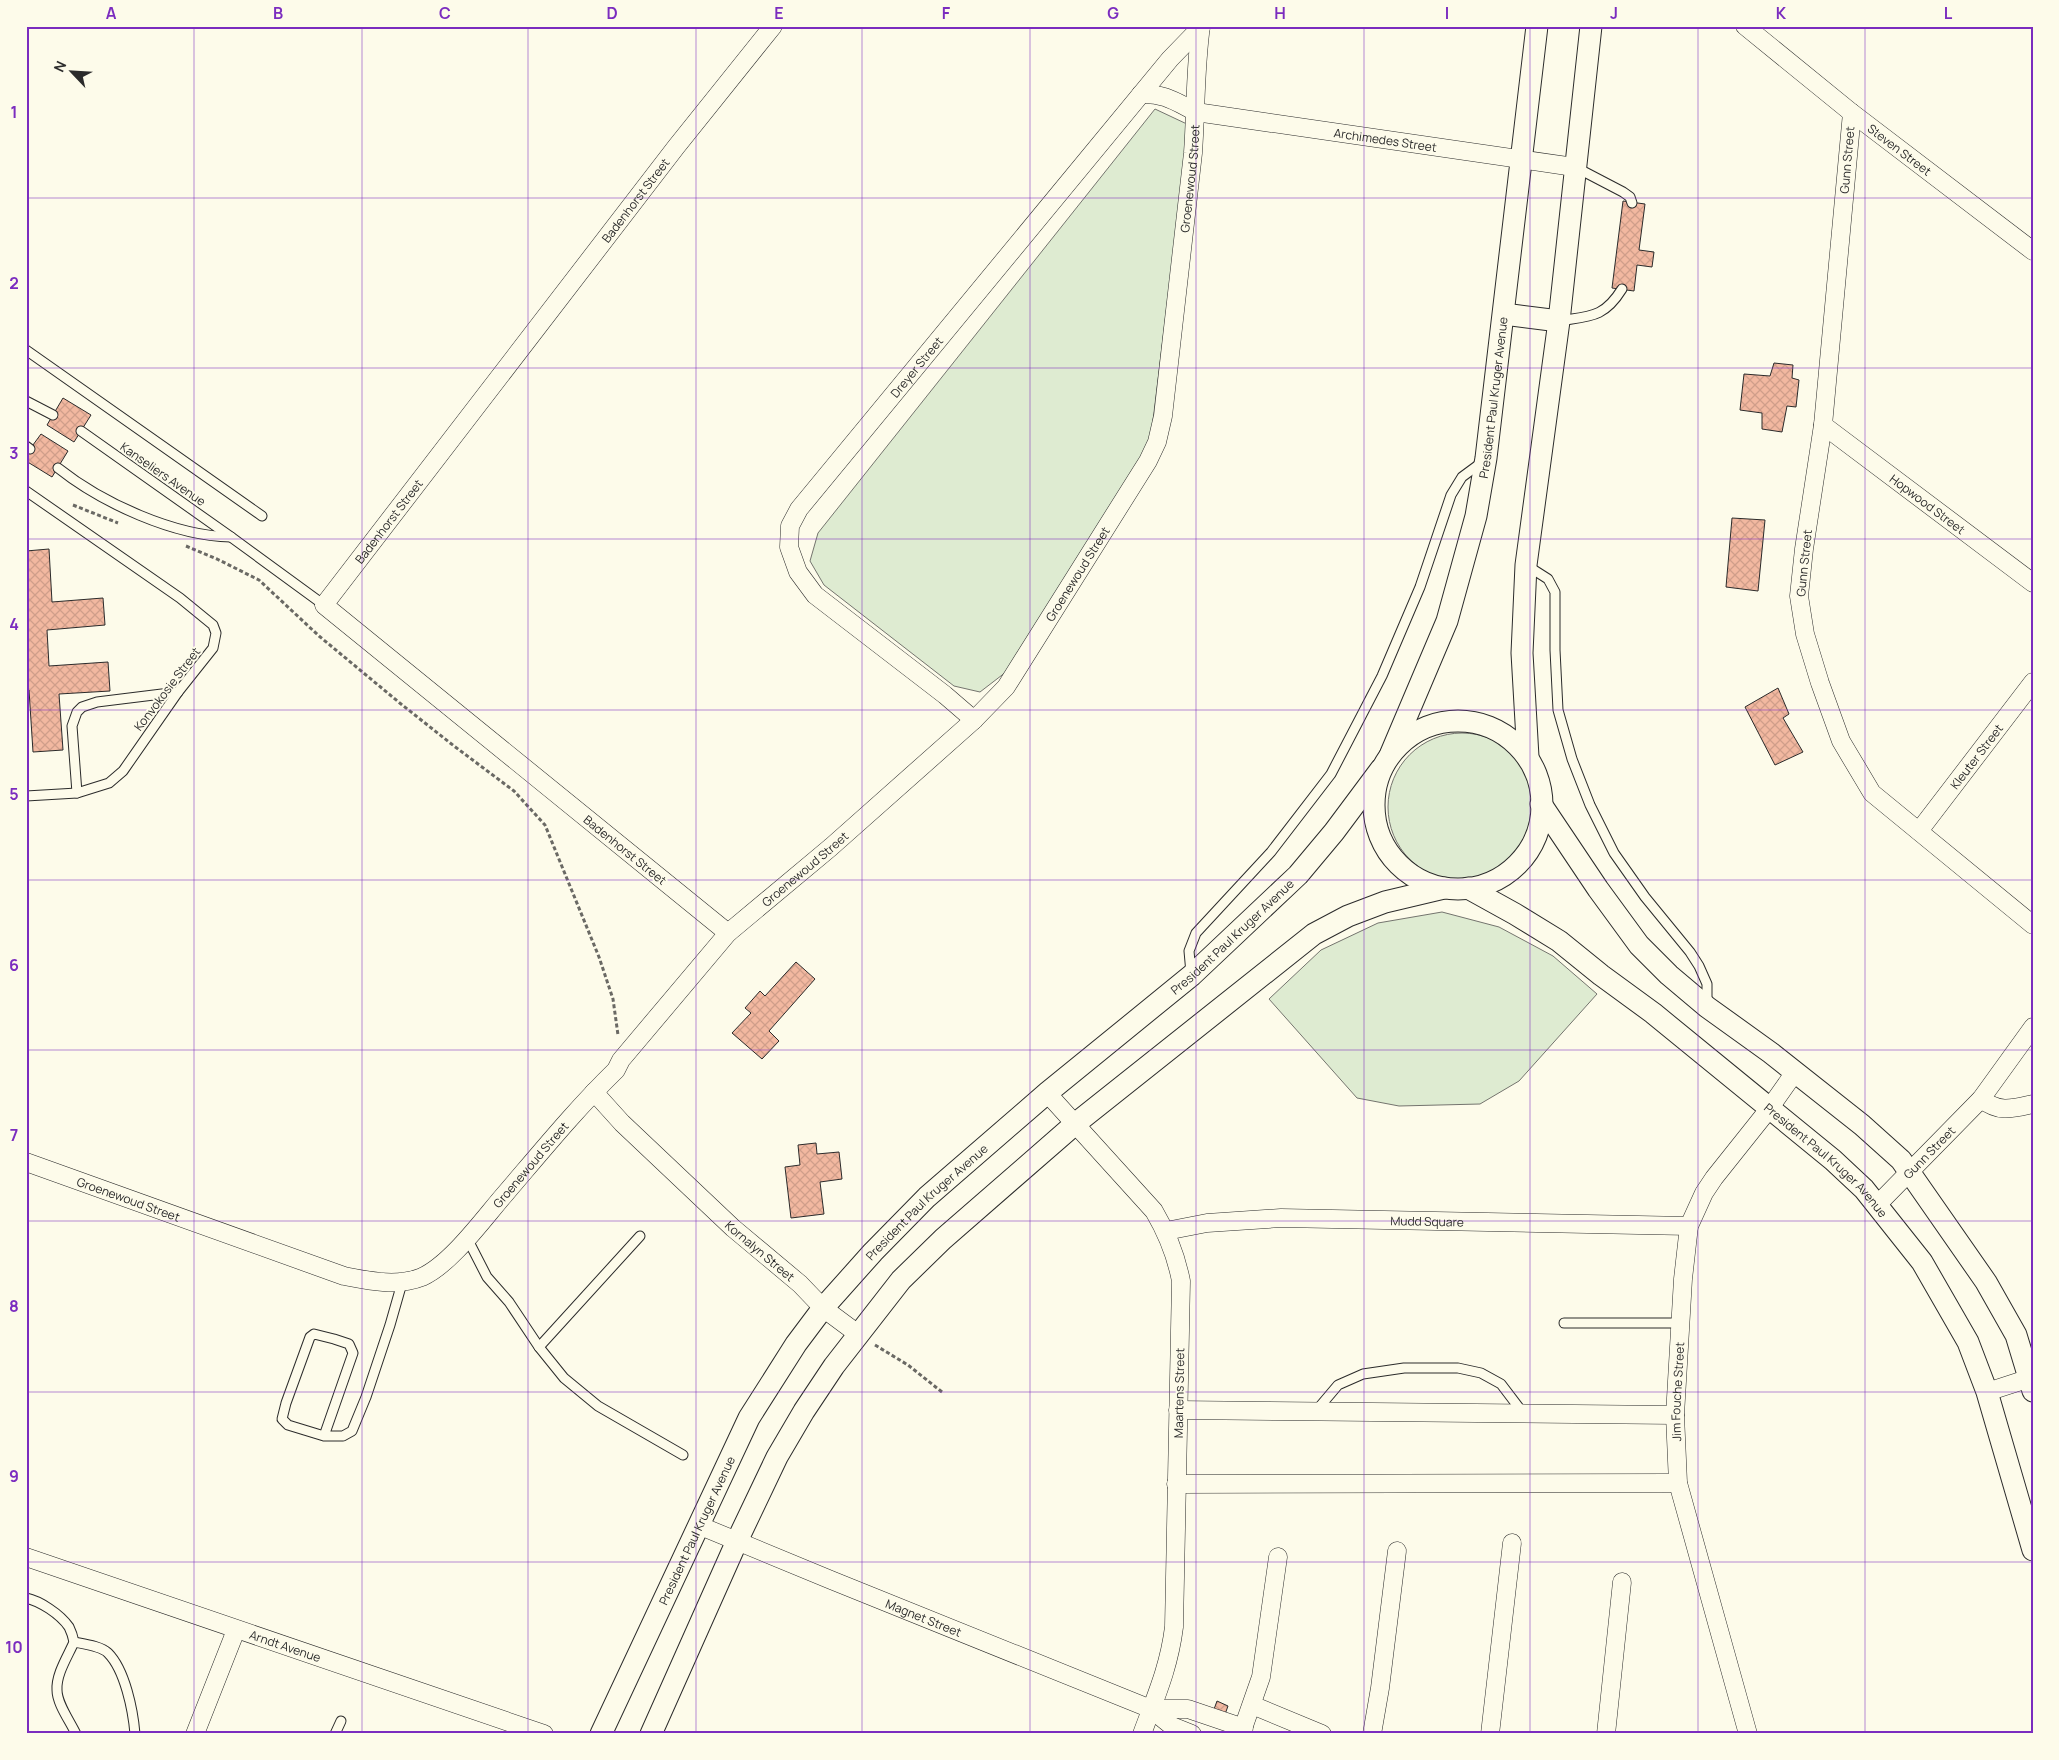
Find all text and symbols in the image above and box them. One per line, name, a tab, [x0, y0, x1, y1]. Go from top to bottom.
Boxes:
text: A	[106, 2, 117, 24]
text: B	[273, 2, 283, 24]
text: C	[439, 2, 451, 24]
text: D	[606, 2, 618, 24]
text: E	[774, 2, 784, 24]
text: F	[942, 2, 951, 24]
text: G	[1107, 2, 1119, 24]
text: H	[1274, 2, 1286, 24]
text: I	[1445, 2, 1449, 24]
text: J	[1610, 2, 1618, 24]
text: K	[1776, 2, 1787, 24]
text: L	[1944, 2, 1953, 24]
north arrow	[48, 48, 98, 98]
text: N	[49, 58, 71, 75]
text: 1	[10, 101, 18, 123]
street label: Steven Street	[1864, 120, 1935, 179]
street label: Groenewoud Street	[1176, 124, 1203, 233]
street label: Archimedes Street	[1333, 124, 1438, 155]
street label: Gunn Street	[1836, 125, 1858, 194]
street label: Badenhorst Street	[597, 154, 673, 246]
text: 2	[9, 272, 19, 294]
street label: President Paul Kruger Avenue	[1474, 316, 1511, 480]
street label: Dreyer Street	[886, 333, 947, 401]
street label: Kanseliers Avenue	[117, 438, 209, 510]
text: 3	[9, 442, 19, 464]
street label: Hopwood Street	[1887, 470, 1969, 538]
street label: Badenhorst Street	[350, 475, 426, 567]
street label: Groenewoud Street	[1041, 523, 1113, 624]
street label: Gunn Street	[1792, 528, 1816, 597]
text: 4	[9, 613, 19, 635]
street label: Konvokosie Street	[130, 644, 204, 734]
street label: Kleuter Street	[1946, 720, 2007, 792]
text: 5	[9, 783, 19, 805]
street label: Badenhorst Street	[580, 811, 670, 889]
street label: Groenewoud Street	[758, 827, 852, 910]
street label: President Paul Kruger Avenue	[1167, 875, 1297, 998]
text: 6	[9, 954, 19, 976]
street label: President Paul Kruger Avenue	[1761, 1099, 1892, 1221]
street label: Groenewoud Street	[489, 1118, 572, 1211]
street label: Gunn Street	[1899, 1122, 1959, 1182]
text: 7	[10, 1124, 18, 1146]
street label: President Paul Kruger Avenue	[861, 1140, 991, 1264]
street label: Groenewoud Street	[75, 1172, 183, 1225]
street label: Mudd Square	[1390, 1212, 1464, 1230]
street label: Kornalyn Street	[722, 1217, 799, 1285]
text: 8	[9, 1295, 19, 1317]
street label: Jim Fouche Street	[1666, 1341, 1688, 1442]
street label: Maartens Street	[1170, 1348, 1188, 1438]
street label: President Paul Kruger Avenue	[654, 1453, 739, 1607]
text: 9	[9, 1465, 19, 1487]
street label: Magnet Street	[883, 1594, 964, 1640]
street label: Arndt Avenue	[247, 1626, 323, 1666]
text: 10	[5, 1636, 23, 1658]

